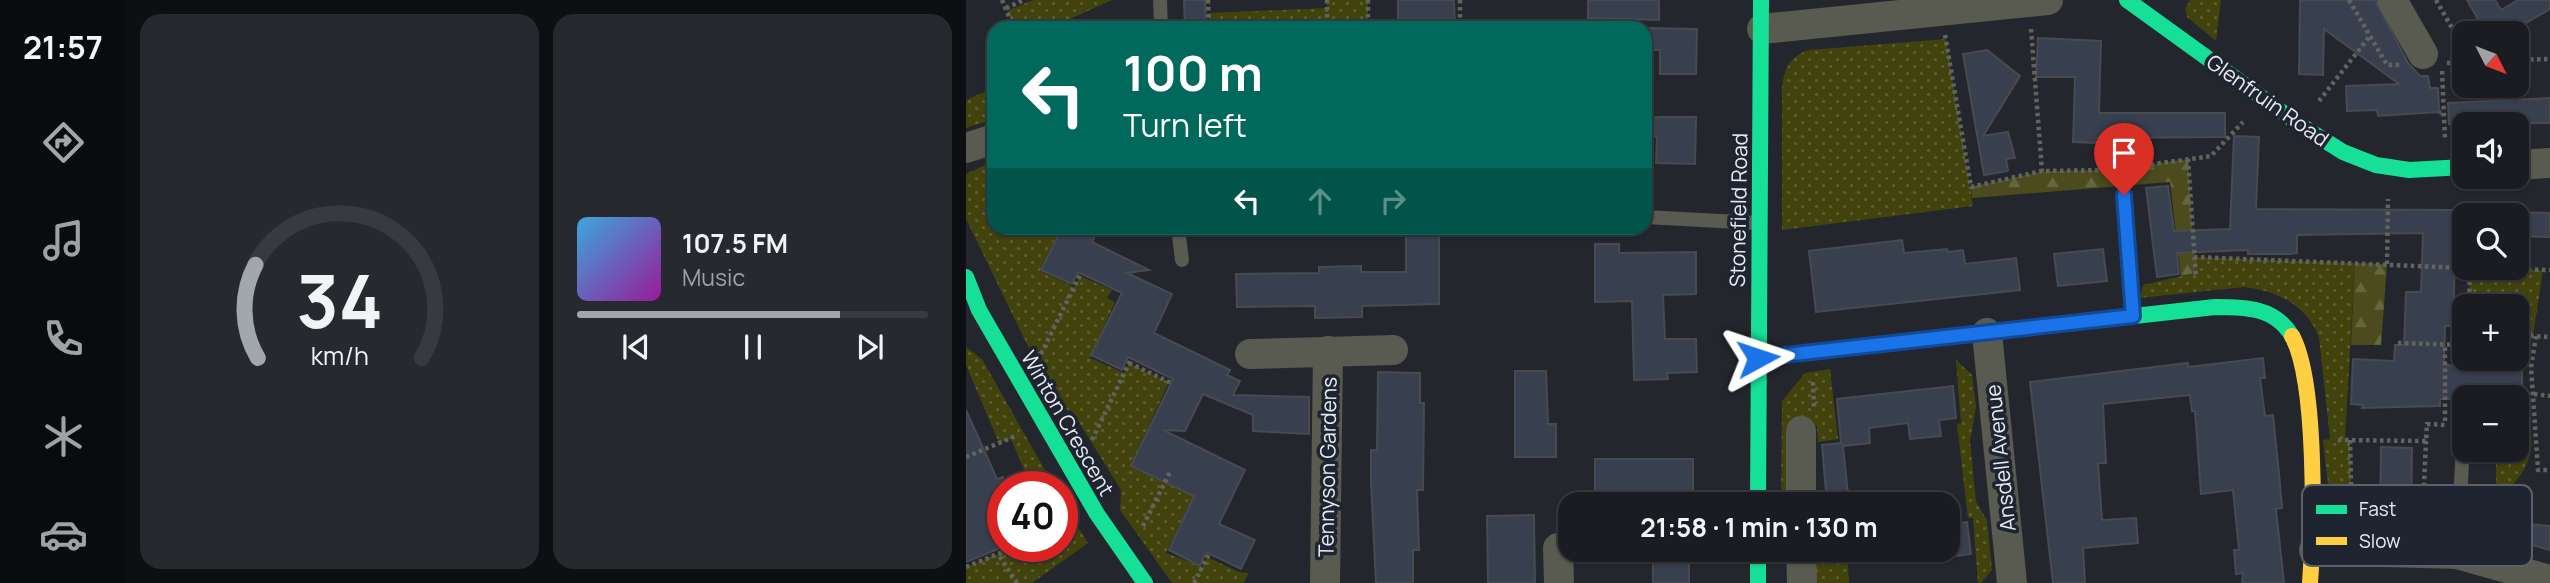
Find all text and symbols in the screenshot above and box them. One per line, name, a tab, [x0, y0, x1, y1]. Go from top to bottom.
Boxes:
north arrow	[2452, 21, 2529, 98]
map controls	[2452, 21, 2529, 462]
text: 21:57	[23, 25, 103, 69]
text: 100 m	[1123, 39, 1263, 106]
street label: Glenfruin Road	[2201, 48, 2335, 152]
icon: left	[1008, 49, 1099, 140]
text: Turn left	[1123, 103, 1247, 147]
button: sound	[2452, 112, 2529, 189]
icon: directions	[39, 118, 88, 167]
pin	[2094, 123, 2154, 195]
street label: Stonefield Road	[1723, 133, 1753, 287]
icon: arrive	[2105, 134, 2143, 172]
icon: left	[1228, 182, 1266, 220]
icon: ahead	[1301, 182, 1339, 220]
icon: right	[1374, 182, 1412, 220]
button: search	[2452, 203, 2529, 280]
icon: music	[39, 216, 88, 265]
text: 107.5 FM	[682, 225, 788, 261]
text: 34	[296, 250, 383, 350]
text: Music	[682, 261, 745, 293]
button: +	[2452, 294, 2529, 371]
icon: phone	[39, 314, 88, 363]
position arrow	[1721, 321, 1795, 395]
icon: previous	[617, 328, 655, 366]
icon: pause	[734, 328, 772, 366]
icon: next	[851, 328, 889, 366]
text: km/h	[310, 337, 369, 372]
street label: Winton Crescent	[1015, 345, 1121, 501]
street label: Tennyson Gardens	[1311, 377, 1343, 557]
street label: Ansdell Avenue	[1978, 383, 2022, 533]
button: −	[2452, 385, 2529, 462]
icon: climate	[39, 412, 88, 461]
speed limit sign: 40	[987, 471, 1078, 562]
legend	[2302, 485, 2532, 566]
text: Fast	[2359, 496, 2396, 522]
text: 21:58 · 1 min · 130 m	[1640, 509, 1878, 545]
icon: car	[39, 510, 88, 559]
text: Slow	[2359, 528, 2401, 554]

